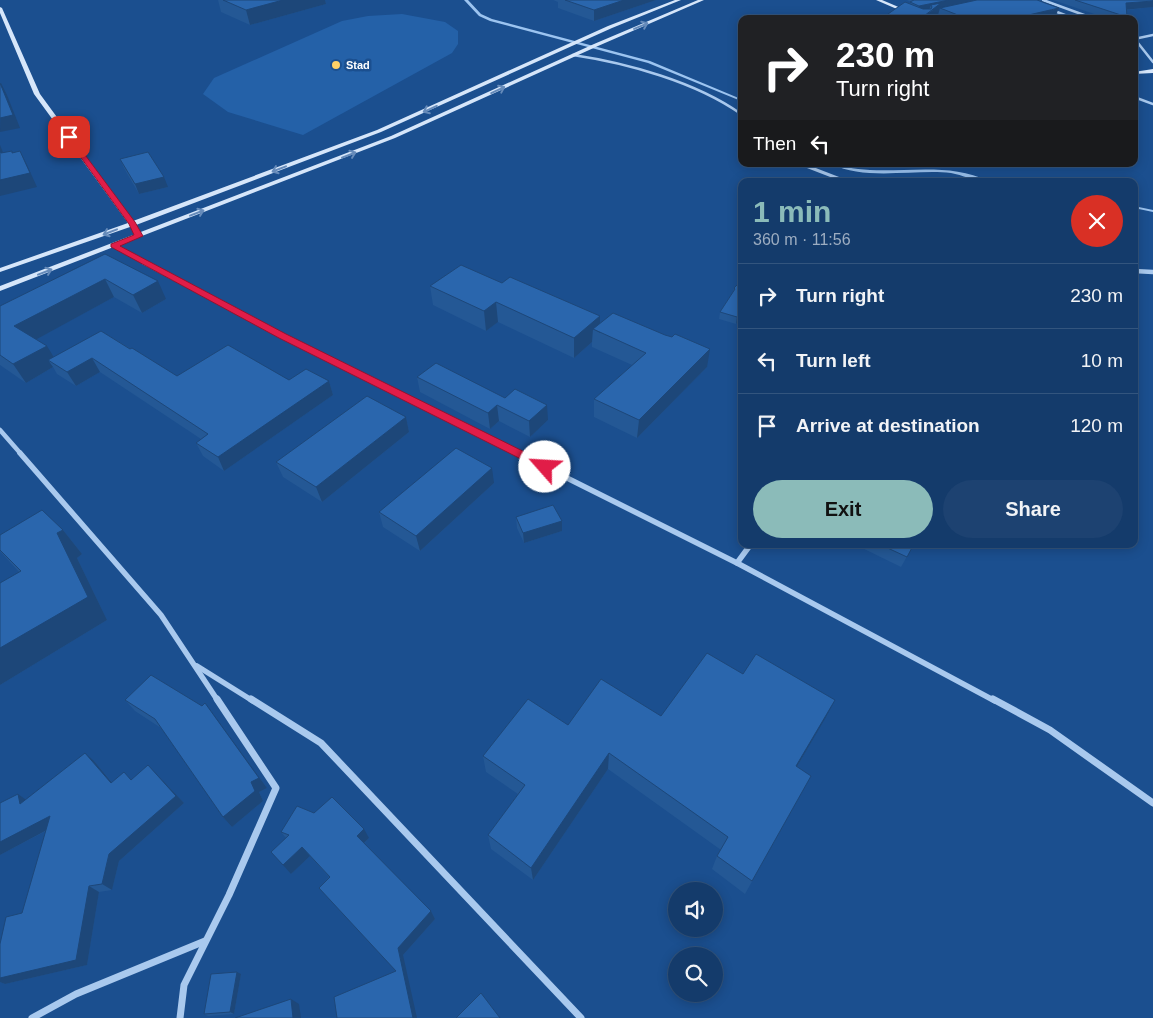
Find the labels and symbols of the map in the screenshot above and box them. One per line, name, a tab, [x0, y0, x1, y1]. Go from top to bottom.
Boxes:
one-way arrow	[633, 20, 648, 30]
marker: Stad	[330, 59, 342, 71]
place label: Stad	[346, 59, 370, 71]
one-way arrow	[490, 85, 505, 94]
one-way arrow	[423, 104, 438, 114]
pin	[48, 116, 90, 158]
one-way arrow	[341, 150, 356, 159]
one-way arrow	[272, 165, 287, 174]
one-way arrow	[189, 208, 204, 217]
one-way arrow	[103, 228, 119, 237]
one-way arrow	[37, 267, 53, 276]
position arrow	[518, 440, 570, 492]

